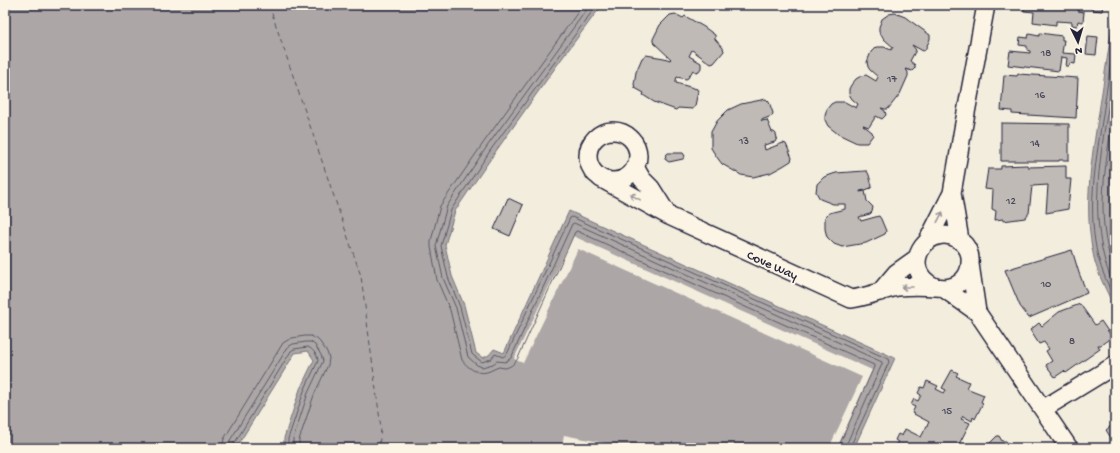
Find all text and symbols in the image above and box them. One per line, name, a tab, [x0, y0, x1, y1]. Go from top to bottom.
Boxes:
north arrow	[1058, 22, 1098, 62]
text: N	[1075, 44, 1083, 56]
house number: 18	[1040, 48, 1051, 60]
house number: 17	[886, 74, 897, 86]
house number: 16	[1034, 90, 1045, 102]
house number: 13	[738, 136, 749, 148]
house number: 14	[1029, 138, 1041, 150]
one-way arrow	[629, 193, 641, 201]
house number: 12	[1005, 196, 1017, 208]
one-way arrow	[937, 211, 944, 223]
street label: Cove Way	[744, 248, 800, 284]
house number: 10	[1040, 279, 1051, 291]
one-way arrow	[901, 283, 914, 291]
house number: 8	[1069, 336, 1075, 348]
house number: 15	[941, 406, 952, 418]

